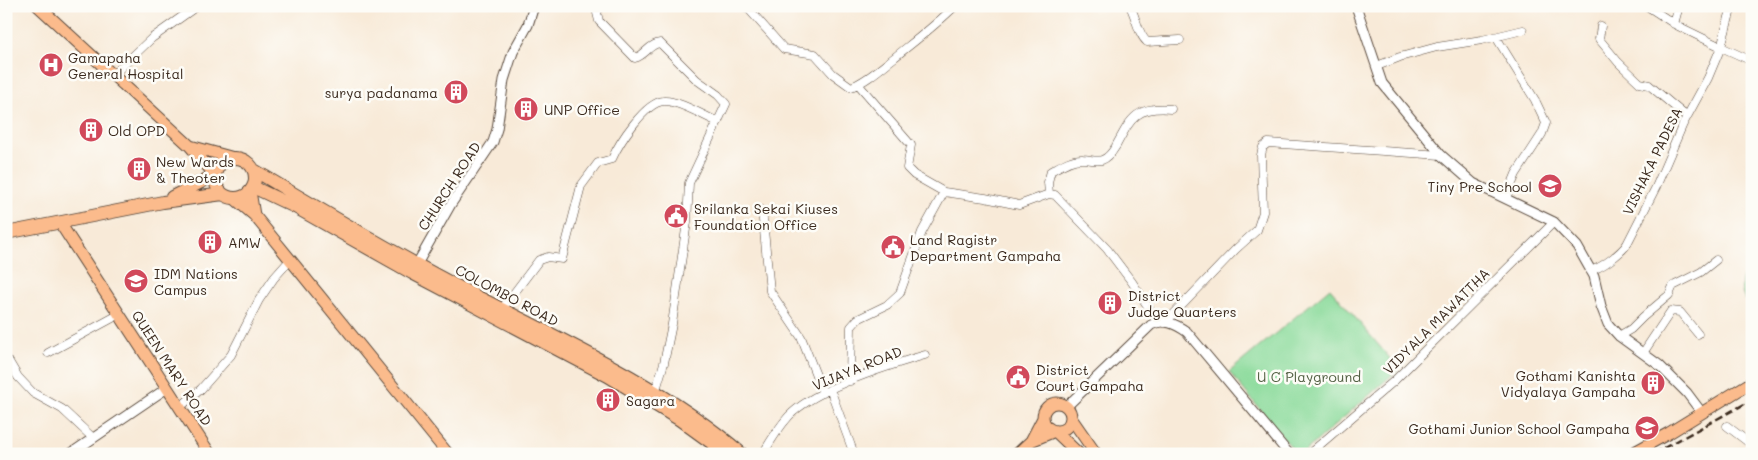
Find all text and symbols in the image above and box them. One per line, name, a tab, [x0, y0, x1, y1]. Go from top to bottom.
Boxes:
place label: Gamapaha General Hospital	[68, 48, 184, 83]
hospital icon: Gamapaha General Hospital	[38, 52, 64, 78]
building icon: surya padanama	[443, 79, 469, 105]
place label: surya padanama	[325, 83, 438, 102]
building icon: UNP Office	[513, 96, 539, 122]
place label: UNP Office	[544, 100, 620, 119]
street label: VISHAKA PADESA	[1618, 104, 1686, 218]
building icon: Old OPD	[78, 117, 104, 143]
place label: Old OPD	[108, 121, 165, 140]
street label: CHURCH ROAD	[413, 138, 485, 234]
place label: New Wards & Theoter	[156, 152, 234, 187]
building icon: New Wards & Theoter	[126, 156, 152, 182]
school or university icon: Tiny Pre School	[1537, 173, 1563, 199]
place label: Tiny Pre School	[1428, 177, 1532, 196]
place label: Srilanka Sekai Kiuses Foundation Office	[694, 199, 838, 234]
public building icon: Srilanka Sekai Kiuses Foundation Office	[663, 203, 689, 229]
building icon: AMW	[197, 229, 223, 255]
place label: Land Ragistr Department Gampaha	[910, 230, 1061, 265]
place label: AMW	[228, 233, 261, 252]
public building icon: Land Ragistr Department Gampaha	[880, 234, 906, 260]
street label: COLOMBO ROAD	[452, 260, 562, 330]
place label: IDM Nations Campus	[154, 264, 238, 299]
street label: VIDYALA MAWATTHA	[1379, 264, 1493, 378]
school or university icon: IDM Nations Campus	[123, 268, 149, 294]
place label: District Judge Quarters	[1128, 286, 1237, 321]
building icon: District Judge Quarters	[1097, 290, 1123, 316]
street label: QUEEN MARY ROAD	[128, 307, 216, 429]
street label: VIJAYA ROAD	[809, 341, 905, 395]
place label: District Court Gampaha	[1036, 360, 1144, 395]
public building icon: District Court Gampaha	[1005, 364, 1031, 390]
place label: Gothami Kanishta Vidyalaya Gampaha	[1501, 366, 1636, 401]
park label: U C Playground	[1257, 367, 1361, 386]
building icon: Gothami Kanishta Vidyalaya Gampaha	[1640, 370, 1666, 396]
building icon: Sagara	[595, 387, 621, 413]
place label: Sagara	[626, 391, 675, 410]
school or university icon: Gothami Junior School Gampaha	[1634, 415, 1660, 441]
place label: Gothami Junior School Gampaha	[1409, 419, 1630, 438]

